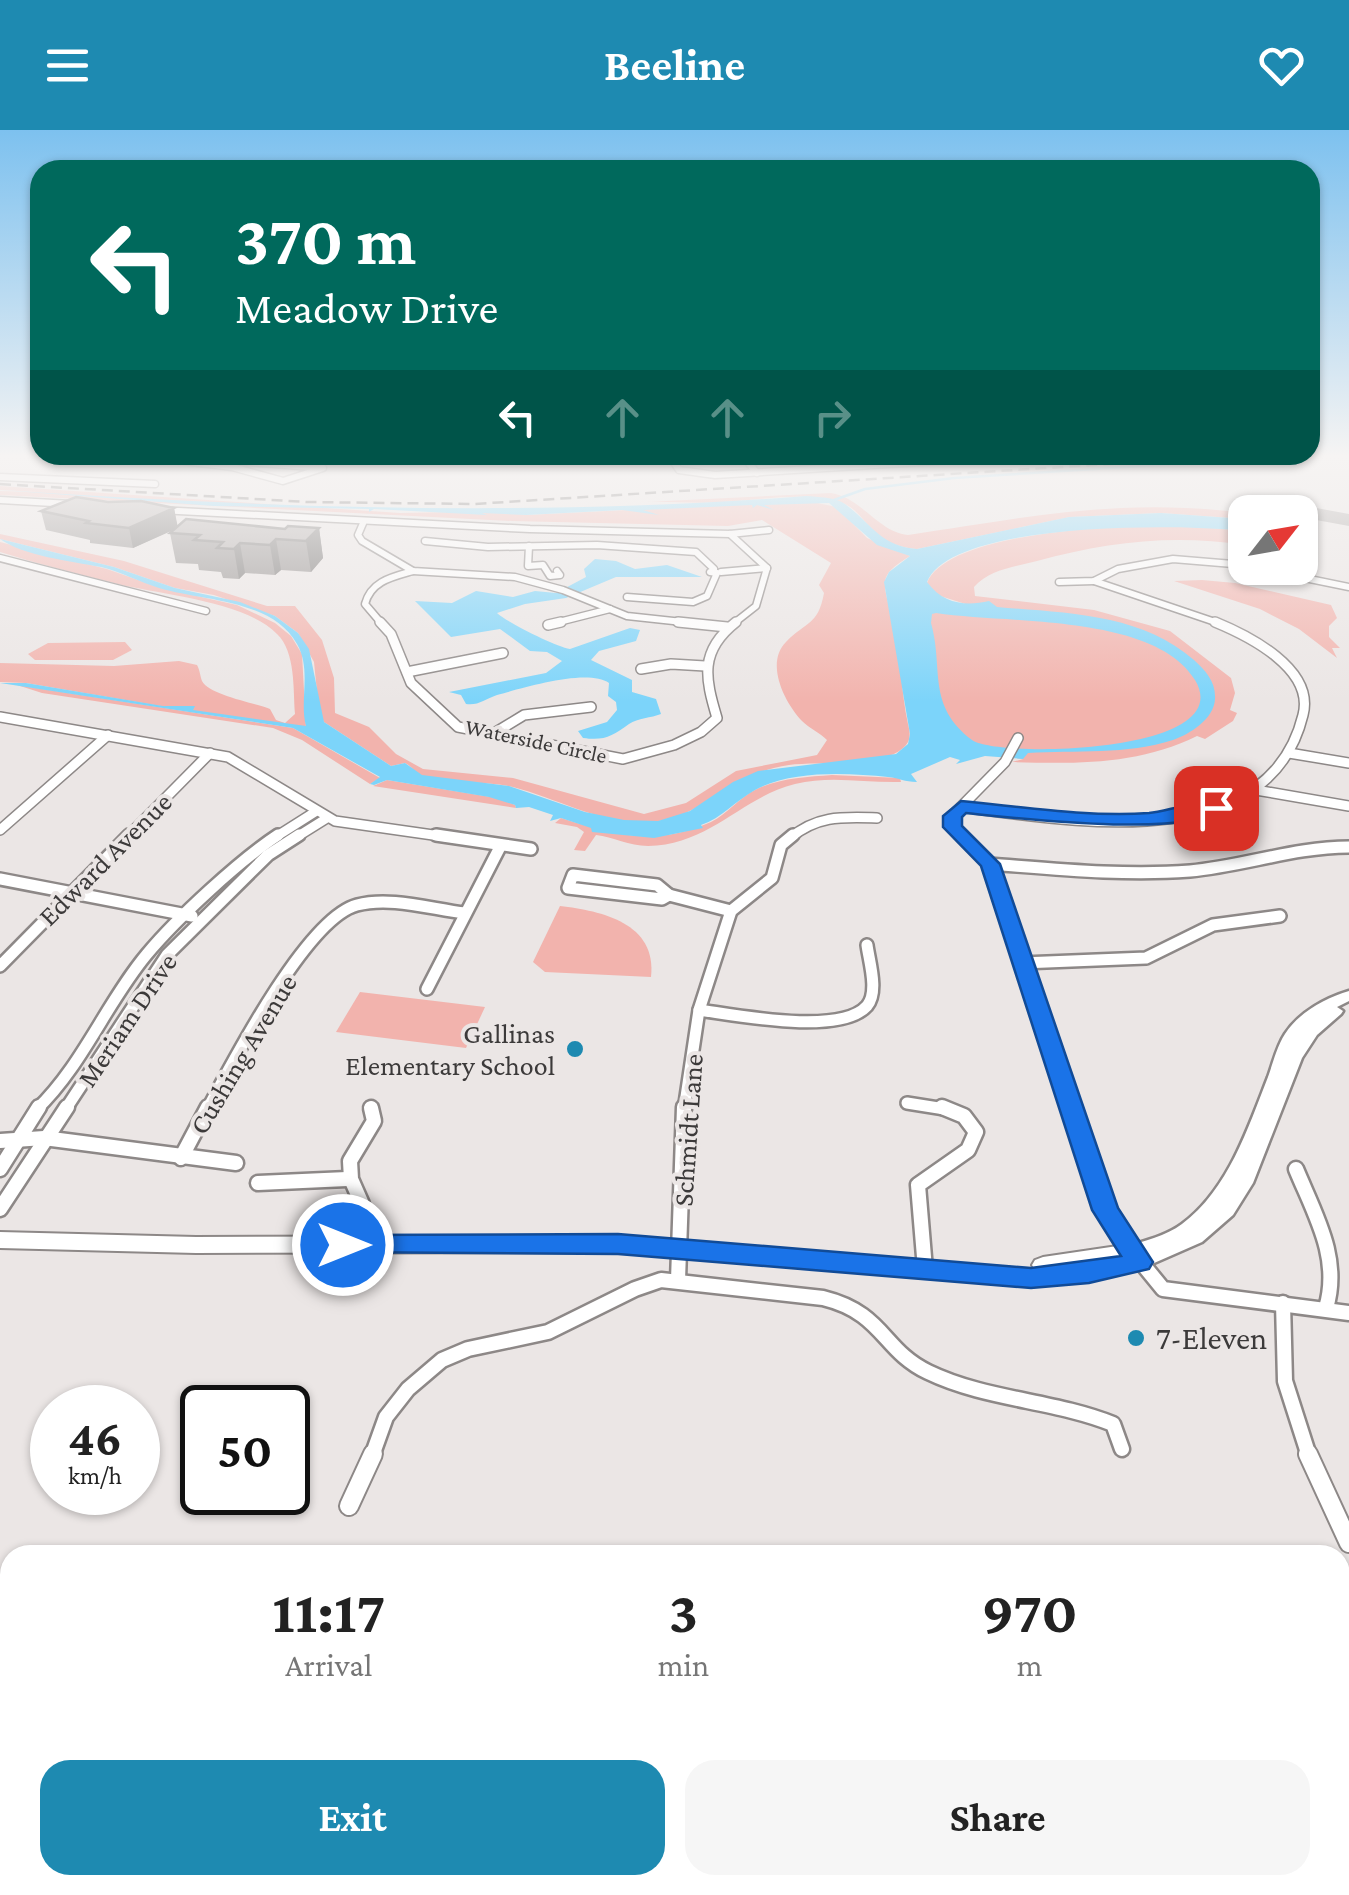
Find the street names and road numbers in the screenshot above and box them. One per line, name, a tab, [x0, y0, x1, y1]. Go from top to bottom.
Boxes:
street label: Waterside Circle	[463, 714, 609, 768]
street label: Edward Avenue	[32, 786, 178, 932]
street label: Meriam Drive	[71, 947, 183, 1093]
street label: Cushing Avenue	[183, 968, 303, 1140]
street label: Schmidt Lane	[667, 1053, 709, 1207]

